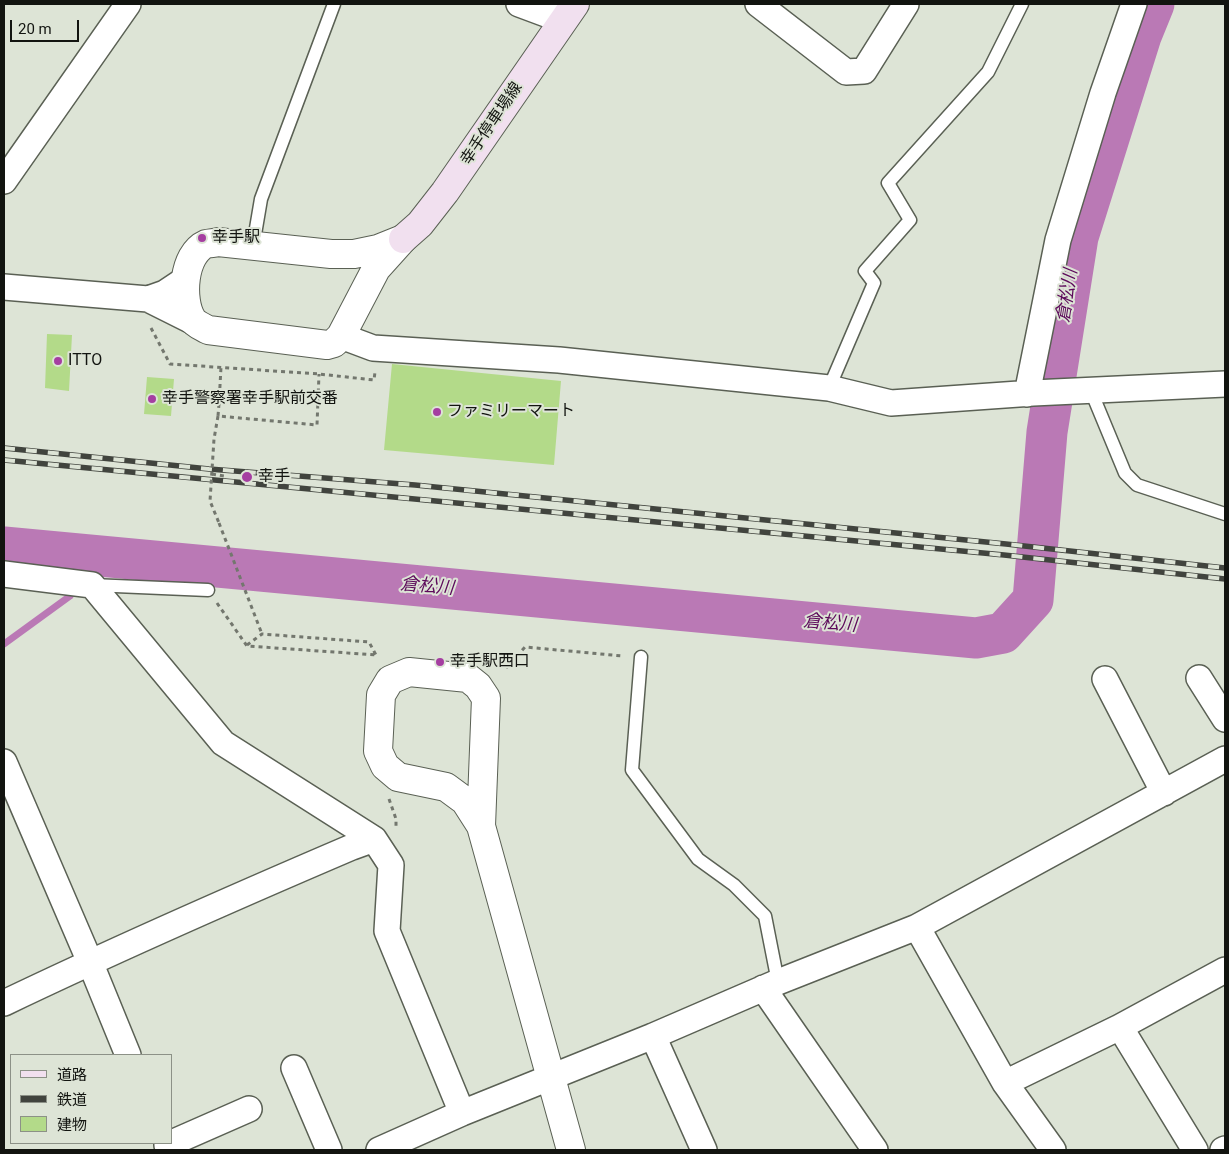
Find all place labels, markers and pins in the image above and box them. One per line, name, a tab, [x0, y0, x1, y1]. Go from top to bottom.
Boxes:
place label: 幸手駅	[212, 228, 260, 248]
marker: 幸手駅	[196, 232, 208, 244]
place label: ITTO	[68, 351, 102, 371]
marker: ITTO	[52, 355, 64, 367]
place label: 幸手警察署幸手駅前交番	[162, 389, 338, 409]
marker: 幸手警察署幸手駅前交番	[146, 393, 158, 405]
place label: ファミリーマート	[447, 402, 575, 422]
marker: ファミリーマート	[431, 406, 443, 418]
place label: 幸手	[258, 467, 290, 487]
marker: 幸手	[240, 470, 254, 484]
place label: 幸手駅西口	[450, 652, 530, 672]
marker: 幸手駅西口	[434, 656, 446, 668]

